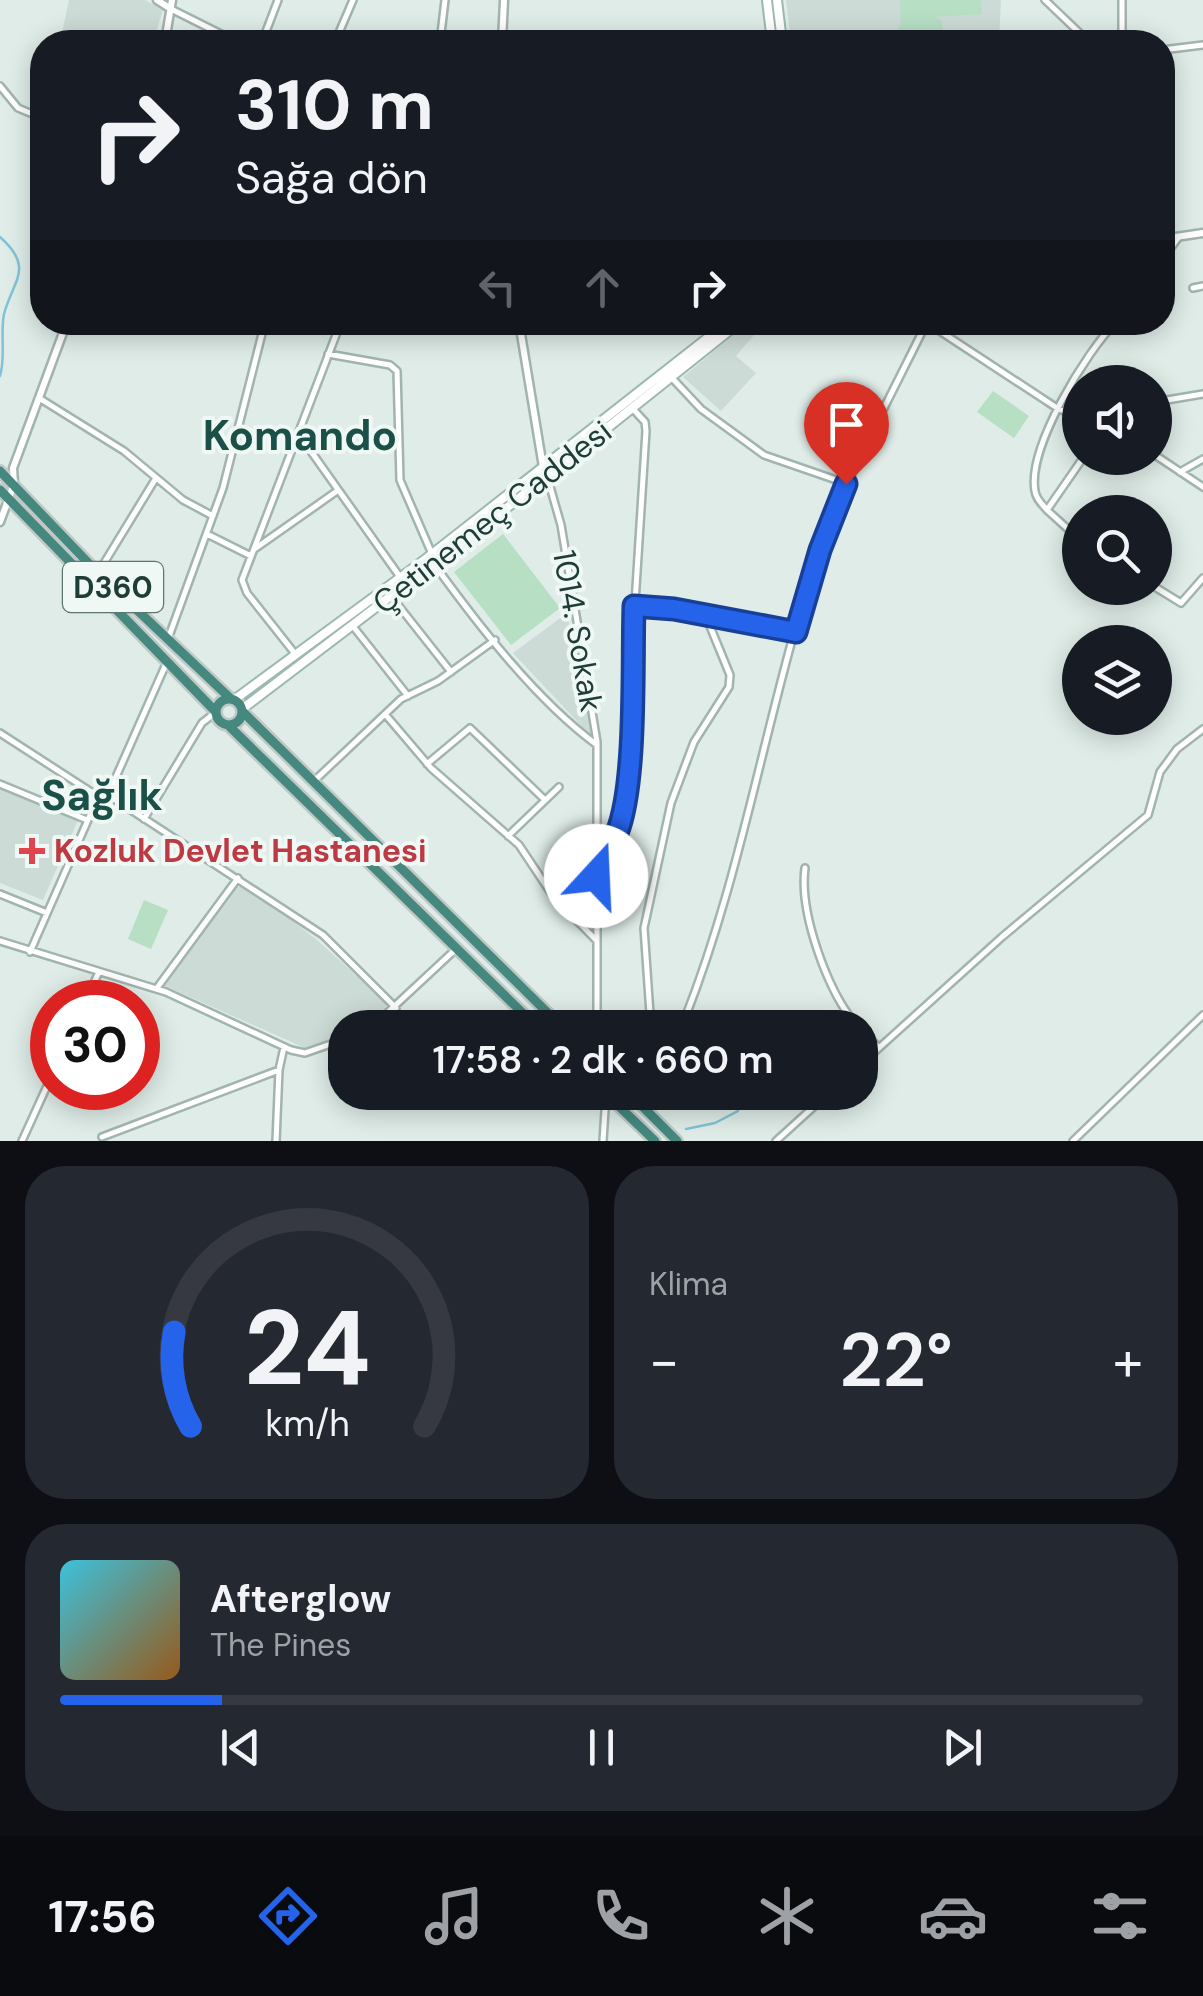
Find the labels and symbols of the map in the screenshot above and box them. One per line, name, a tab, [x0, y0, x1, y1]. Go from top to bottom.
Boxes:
pin	[804, 382, 889, 485]
district label: Komando	[203, 408, 397, 463]
street label: Çetinemeç Caddesi	[364, 411, 620, 623]
street label: 1014. Sokak	[543, 547, 613, 715]
road number: D360	[63, 562, 163, 612]
district label: Sağlık	[41, 768, 163, 823]
position arrow	[544, 824, 648, 928]
place label: Kozluk Devlet Hastanesi	[54, 830, 427, 872]
marker: Kozluk Devlet Hastanesi	[19, 838, 45, 864]
speed limit sign: 30	[30, 980, 160, 1110]

